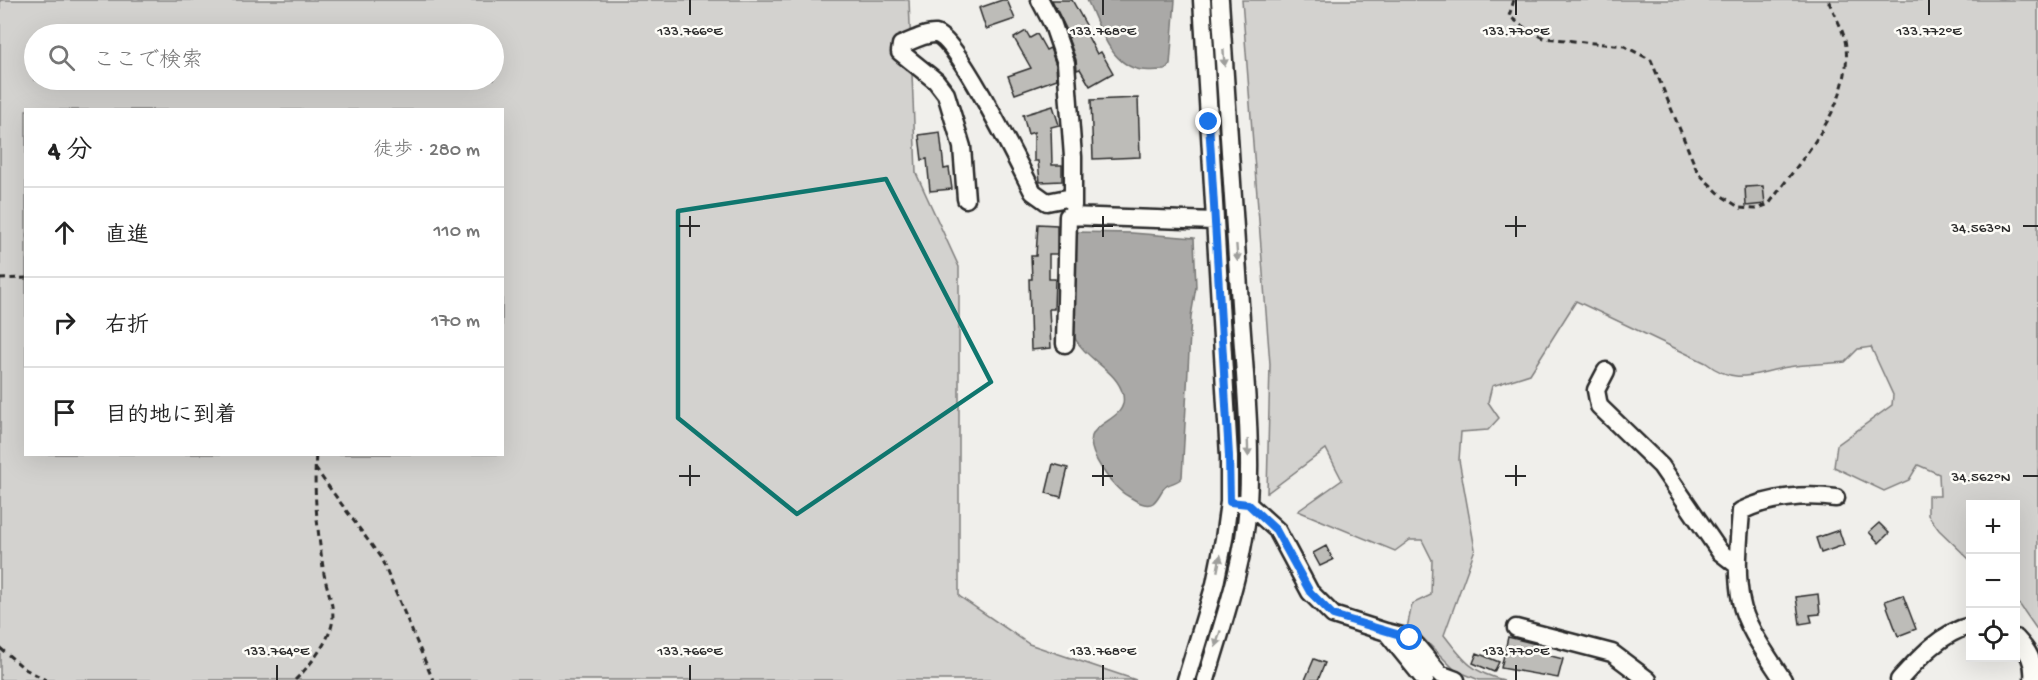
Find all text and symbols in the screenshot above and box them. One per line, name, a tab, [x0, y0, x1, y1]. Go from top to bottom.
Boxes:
text: 133.766°E	[656, 23, 723, 41]
text: 133.768°E	[1069, 23, 1137, 41]
text: 133.770°E	[1482, 23, 1550, 41]
text: 133.772°E	[1895, 23, 1962, 41]
search box	[24, 24, 504, 90]
icon: search	[45, 41, 78, 74]
text: ここで検索	[93, 49, 203, 75]
one-way arrow	[1219, 49, 1229, 68]
route end	[1195, 108, 1221, 134]
text: 4 分	[48, 137, 92, 168]
text: 徒歩 · 280 m	[373, 140, 480, 163]
icon: ahead	[48, 216, 81, 249]
text: 34.563°N	[1950, 220, 2011, 238]
text: 110 m	[434, 221, 480, 244]
text: 直進	[105, 224, 149, 250]
one-way arrow	[1232, 244, 1241, 263]
icon: right	[48, 306, 81, 339]
text: 170 m	[431, 311, 480, 334]
text: 右折	[105, 314, 149, 340]
icon: arrive	[48, 396, 81, 429]
text: 目的地に到着	[105, 404, 237, 430]
one-way arrow	[1243, 438, 1252, 457]
text: 34.562°N	[1951, 469, 2011, 487]
map controls	[1966, 500, 2020, 662]
button: +	[1966, 500, 2020, 554]
one-way arrow	[1215, 553, 1224, 572]
button: −	[1966, 554, 2020, 608]
button: locate	[1966, 608, 2020, 662]
route start	[1396, 624, 1422, 650]
one-way arrow	[1213, 630, 1222, 648]
text: 133.764°E	[244, 643, 310, 661]
text: 133.766°E	[656, 643, 723, 661]
text: 133.768°E	[1069, 643, 1137, 661]
text: 133.770°E	[1482, 643, 1550, 661]

